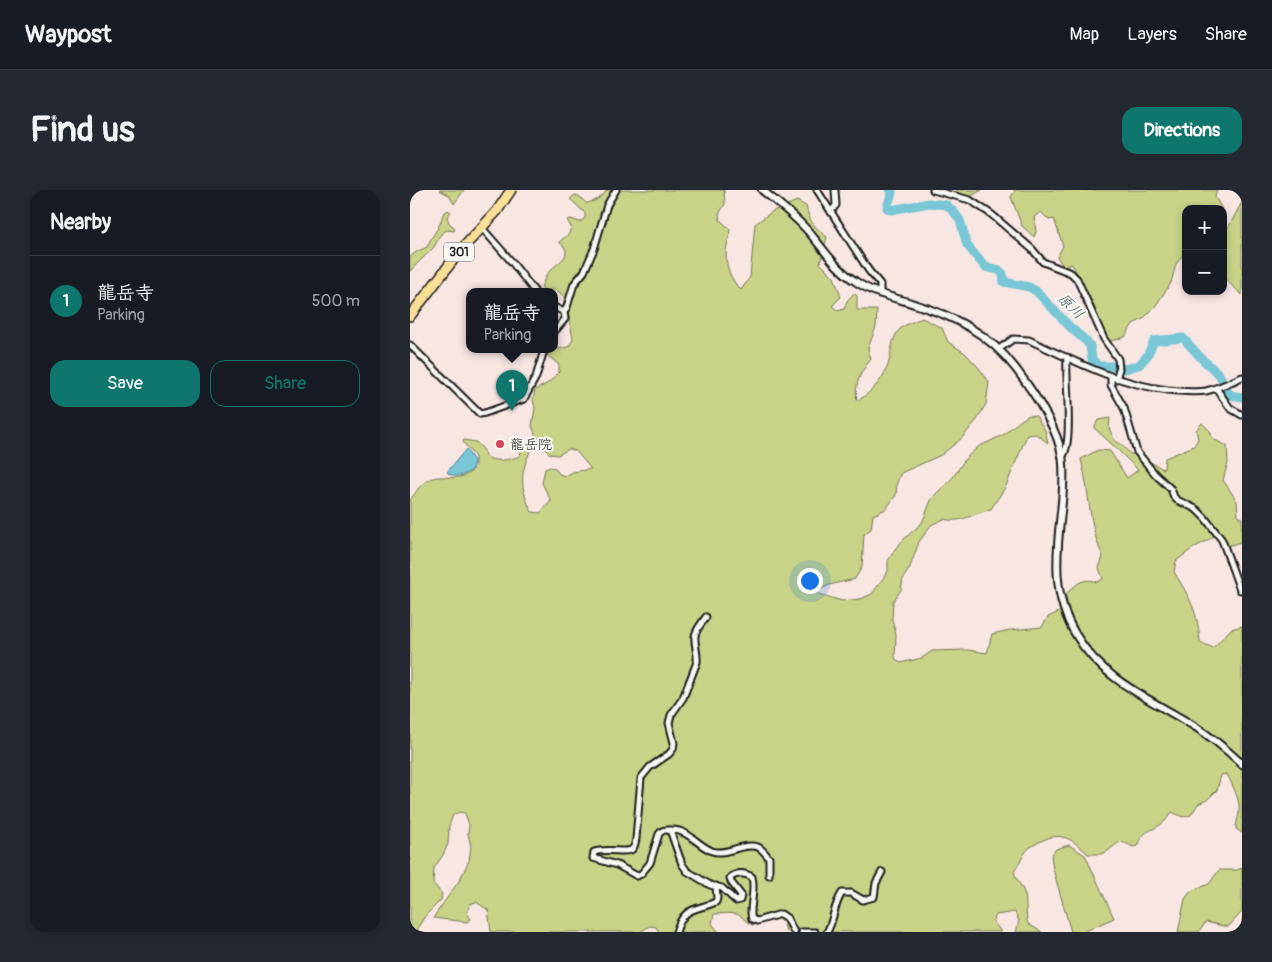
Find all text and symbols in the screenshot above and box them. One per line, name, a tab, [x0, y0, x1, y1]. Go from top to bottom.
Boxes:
text: Waypost	[25, 20, 112, 49]
text: Map	[1070, 23, 1099, 46]
text: Layers	[1127, 23, 1177, 46]
text: Share	[1205, 23, 1247, 46]
button: Directions	[1122, 107, 1242, 154]
text: Find us	[30, 108, 135, 152]
map controls	[1182, 205, 1227, 295]
button: +	[1182, 205, 1227, 250]
text: Nearby	[50, 209, 111, 236]
road number: 301	[444, 242, 474, 262]
button: −	[1182, 250, 1227, 295]
text: 龍岳寺	[97, 281, 154, 305]
popup	[466, 288, 558, 353]
water label: 原川	[1053, 289, 1088, 324]
text: 1	[63, 291, 69, 311]
text: 500 m	[312, 291, 360, 311]
text: 龍岳寺	[483, 301, 541, 325]
text: Parking	[97, 305, 145, 325]
text: Parking	[483, 325, 531, 345]
button: Save	[50, 360, 200, 407]
button: Share	[210, 360, 360, 407]
pin: 1	[496, 370, 528, 411]
place label: 龍岳院	[510, 436, 552, 453]
marker: 龍岳院	[494, 438, 506, 450]
your location	[797, 568, 823, 594]

